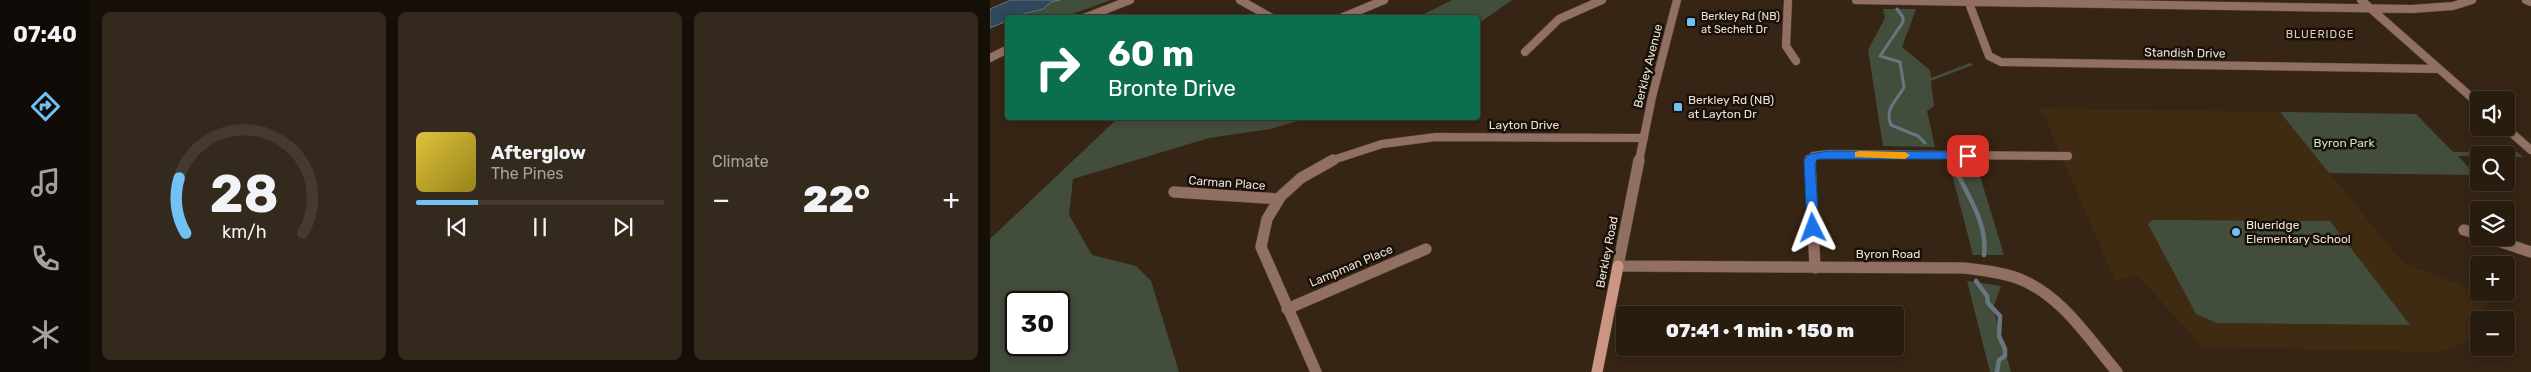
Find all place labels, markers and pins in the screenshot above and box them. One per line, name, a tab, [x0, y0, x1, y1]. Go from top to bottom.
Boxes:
place label: Berkley Rd (NB) at Sechelt Dr	[1701, 10, 1780, 36]
marker: Berkley Rd (NB) at Sechelt Dr	[1685, 16, 1697, 28]
place label: Berkley Rd (NB) at Layton Dr	[1688, 93, 1774, 121]
marker: Berkley Rd (NB) at Layton Dr	[1672, 101, 1684, 113]
pin	[1947, 135, 1989, 177]
place label: Blueridge Elementary School	[2246, 218, 2351, 246]
marker: Blueridge Elementary School	[2230, 226, 2242, 238]

